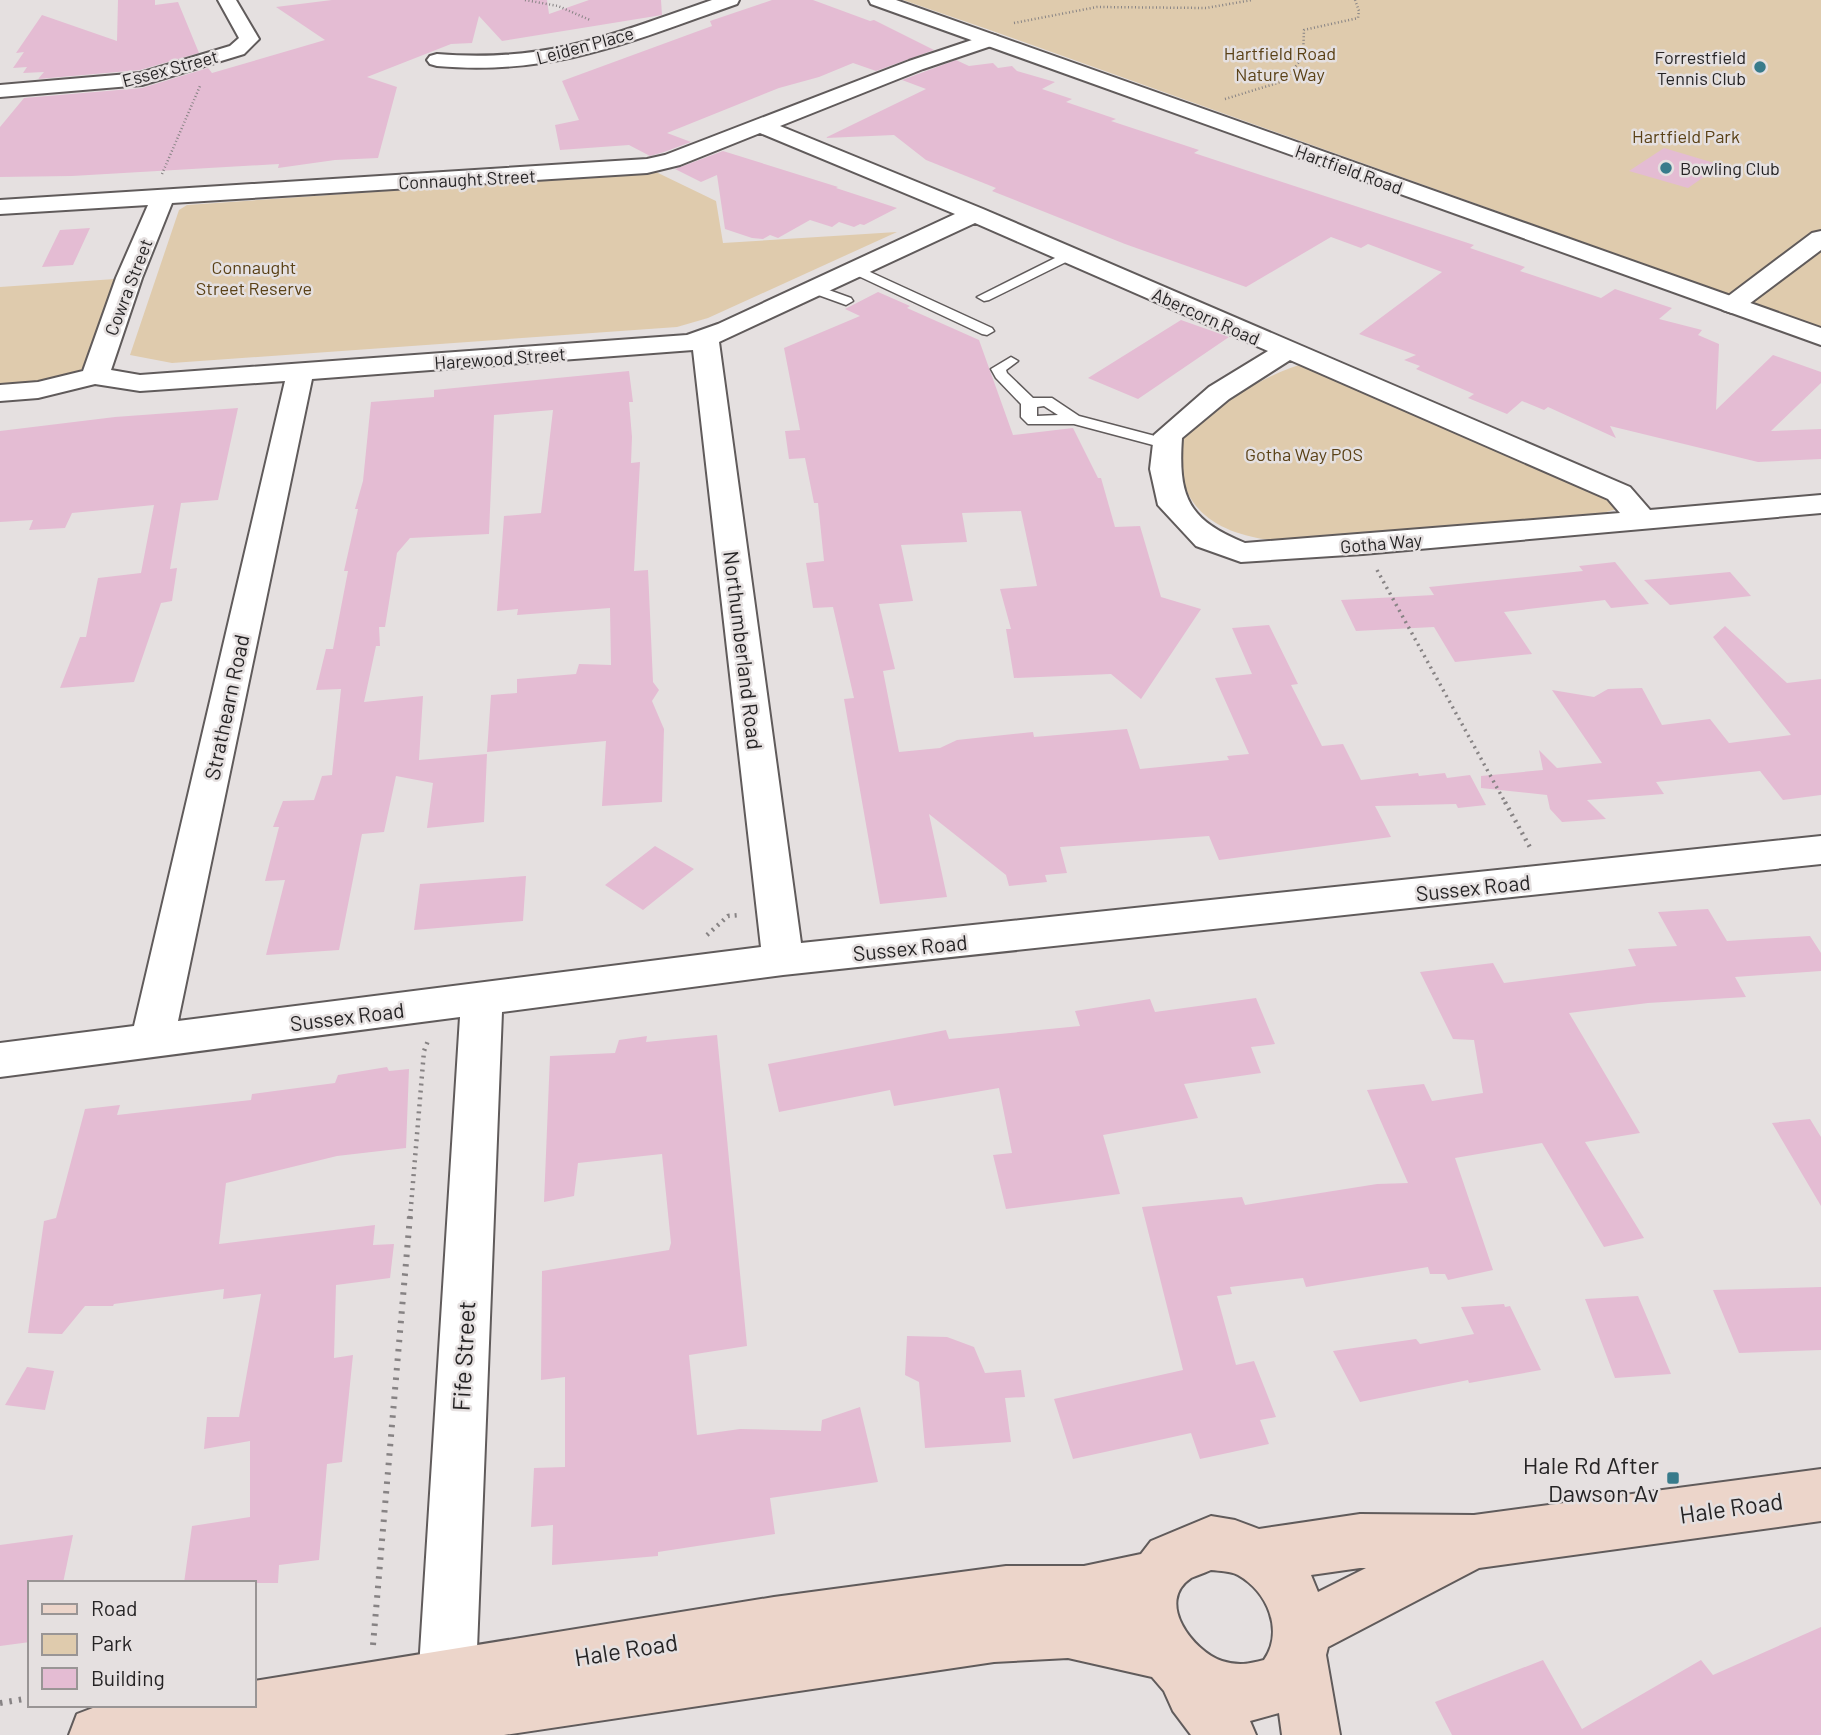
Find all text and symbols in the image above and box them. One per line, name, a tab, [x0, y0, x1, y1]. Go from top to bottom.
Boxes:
street label: Leiden Place	[534, 21, 636, 69]
park label: Hartfield Road Nature Way	[1224, 42, 1336, 85]
street label: Essex Street	[120, 45, 220, 91]
place label: Forrestfield Tennis Club	[1654, 46, 1746, 89]
marker: Forrestfield Tennis Club	[1752, 59, 1768, 75]
park label: Hartfield Park	[1632, 125, 1740, 147]
street label: Hartfield Road	[1292, 139, 1406, 199]
place label: Bowling Club	[1680, 157, 1780, 179]
marker: Bowling Club	[1658, 160, 1674, 176]
street label: Connaught Street	[398, 164, 536, 194]
street label: Cowra Street	[99, 236, 157, 338]
park label: Connaught Street Reserve	[196, 256, 312, 299]
street label: Abercorn Road	[1149, 282, 1263, 350]
street label: Harewood Street	[434, 342, 566, 374]
park label: Gotha Way POS	[1245, 443, 1363, 465]
street label: Gotha Way	[1339, 528, 1423, 558]
street label: Northumberland Road	[719, 549, 769, 751]
street label: Strathearn Road	[198, 632, 254, 782]
street label: Sussex Road	[1415, 869, 1531, 905]
street label: Sussex Road	[852, 929, 968, 965]
street label: Sussex Road	[288, 997, 406, 1035]
street label: Fife Street	[446, 1300, 480, 1412]
place label: Hale Rd After Dawson Av	[1523, 1450, 1659, 1507]
marker: Hale Rd After Dawson Av	[1665, 1470, 1681, 1486]
street label: Hale Road	[1677, 1485, 1785, 1529]
legend	[28, 1581, 256, 1707]
text: Road	[91, 1595, 137, 1620]
street label: Hale Road	[572, 1627, 680, 1671]
text: Park	[91, 1630, 132, 1655]
text: Building	[91, 1665, 165, 1690]

